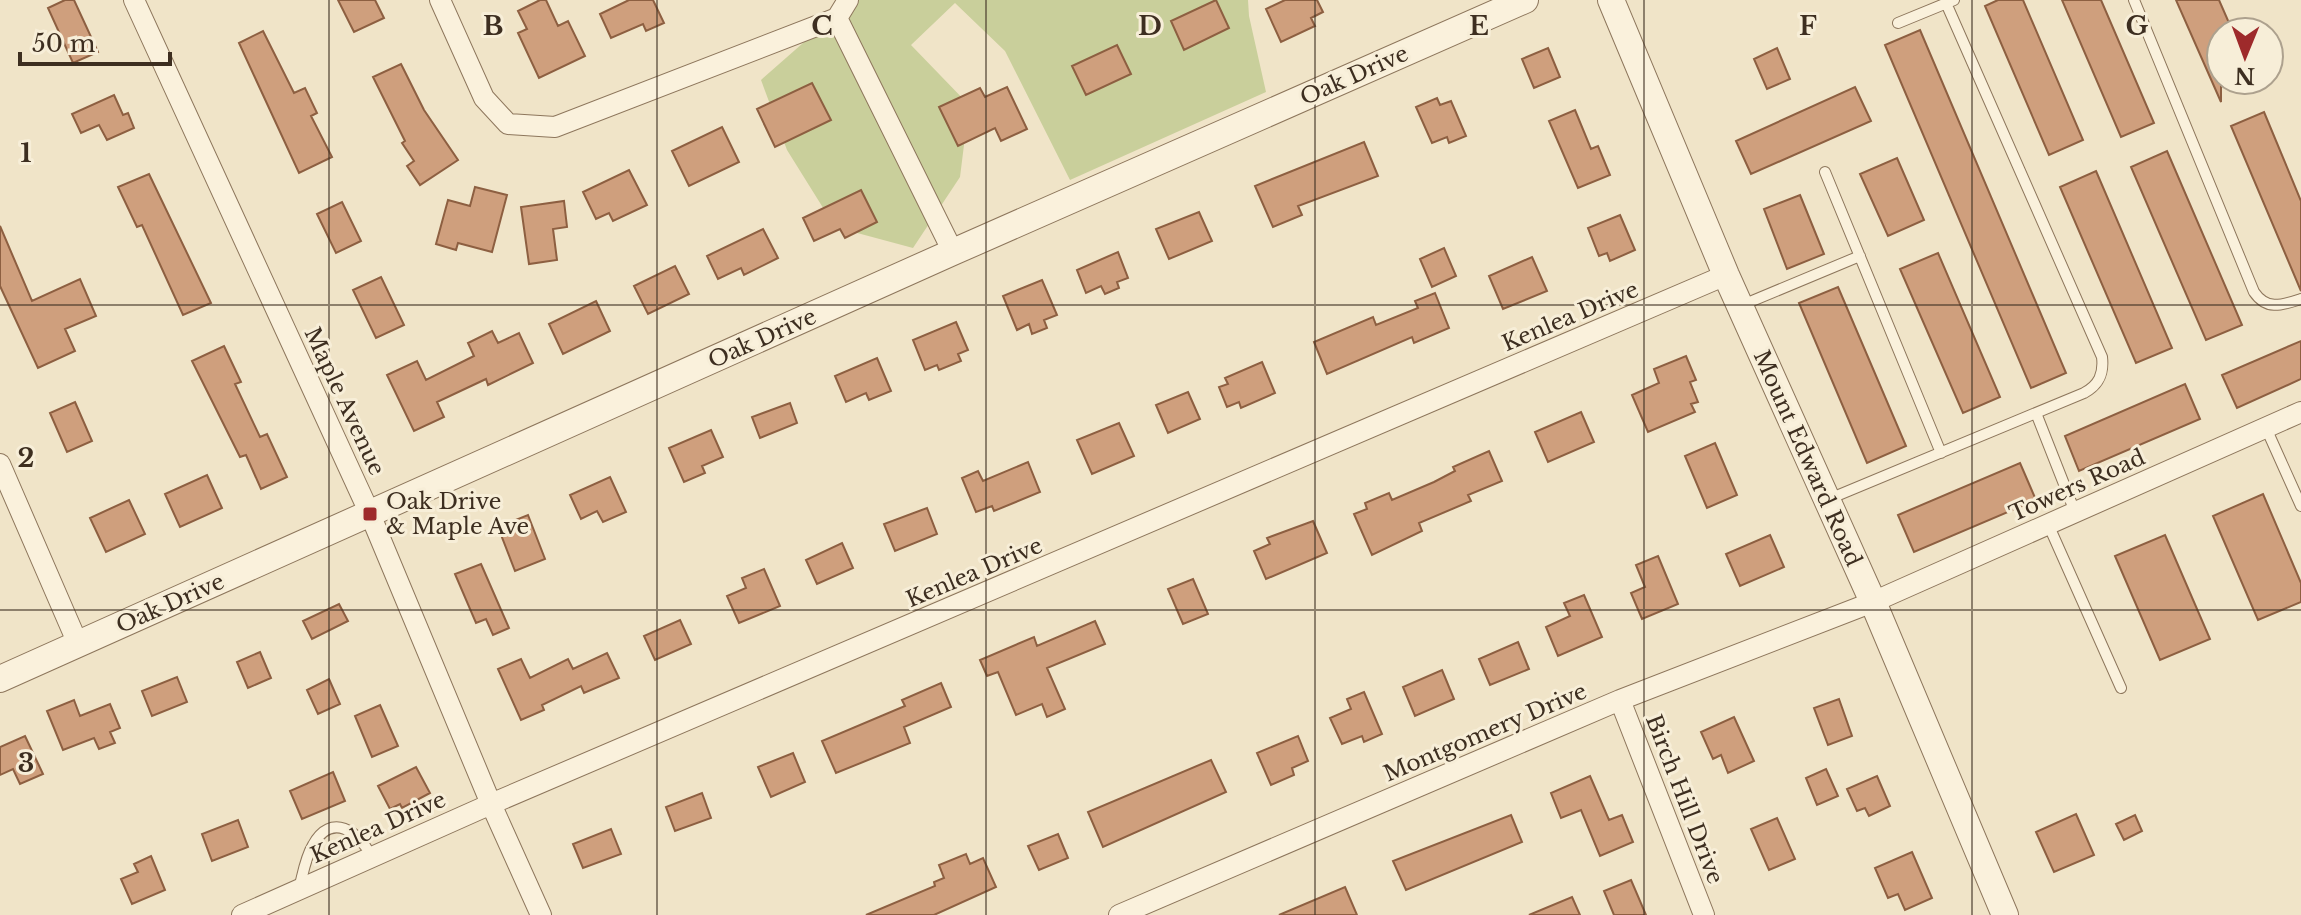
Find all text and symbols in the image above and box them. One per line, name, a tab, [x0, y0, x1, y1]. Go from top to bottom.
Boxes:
text: B	[483, 10, 503, 42]
text: C	[811, 10, 833, 42]
text: D	[1138, 10, 1162, 42]
text: E	[1469, 10, 1489, 42]
text: F	[1799, 10, 1817, 42]
text: G	[2126, 10, 2149, 42]
scale bar	[20, 16, 170, 66]
north arrow	[2205, 16, 2285, 96]
text: 50 m	[32, 29, 96, 58]
street label: Oak Drive	[1296, 40, 1412, 111]
text: N	[2234, 62, 2255, 89]
text: 1	[20, 137, 32, 169]
street label: Kenlea Drive	[1498, 276, 1642, 357]
street label: Oak Drive	[704, 303, 820, 374]
street label: Maple Avenue	[298, 323, 391, 479]
street label: Mount Edward Road	[1748, 346, 1867, 571]
text: 2	[18, 442, 34, 474]
street label: Towers Road	[2005, 443, 2149, 527]
place label: Oak Drive & Maple Ave	[386, 488, 529, 540]
marker: Oak Drive & Maple Ave	[361, 505, 379, 523]
street label: Kenlea Drive	[902, 532, 1046, 613]
street label: Oak Drive	[112, 568, 228, 639]
street label: Montgomery Drive	[1380, 677, 1591, 787]
street label: Birch Hill Drive	[1640, 711, 1729, 888]
text: 3	[18, 747, 34, 779]
street label: Kenlea Drive	[306, 786, 450, 869]

